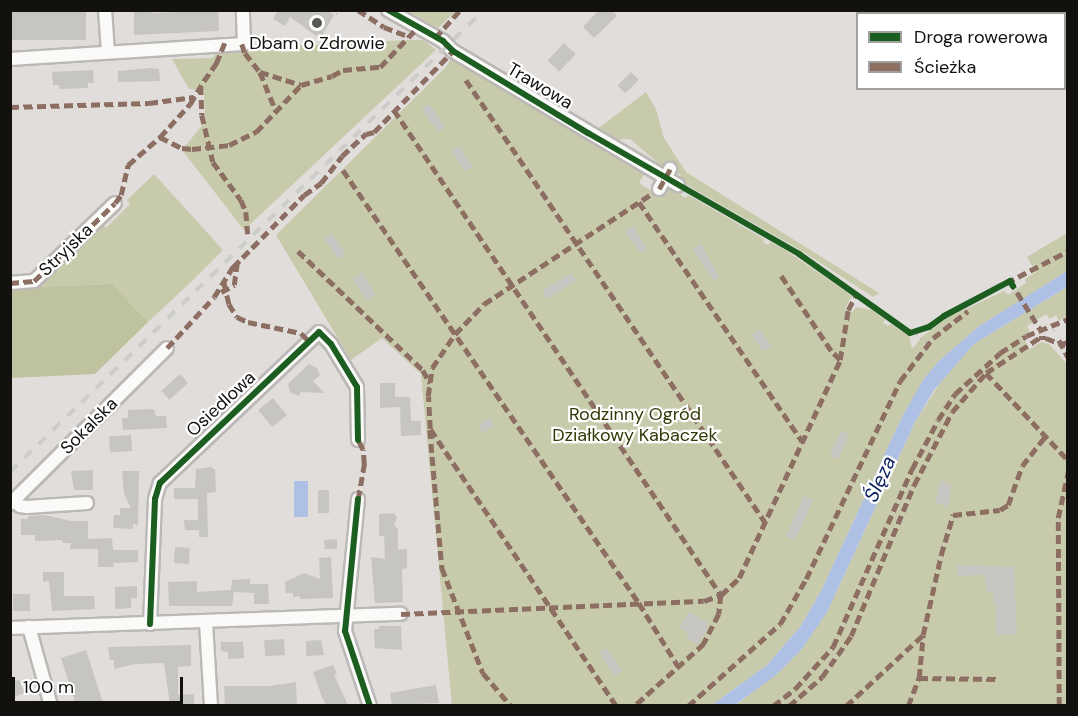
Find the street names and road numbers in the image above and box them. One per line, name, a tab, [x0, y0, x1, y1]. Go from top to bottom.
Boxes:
street label: Trawowa	[503, 58, 577, 114]
street label: Stryjska	[35, 219, 97, 281]
street label: Osiedlowa	[182, 367, 260, 441]
street label: Sokalska	[56, 393, 122, 459]

